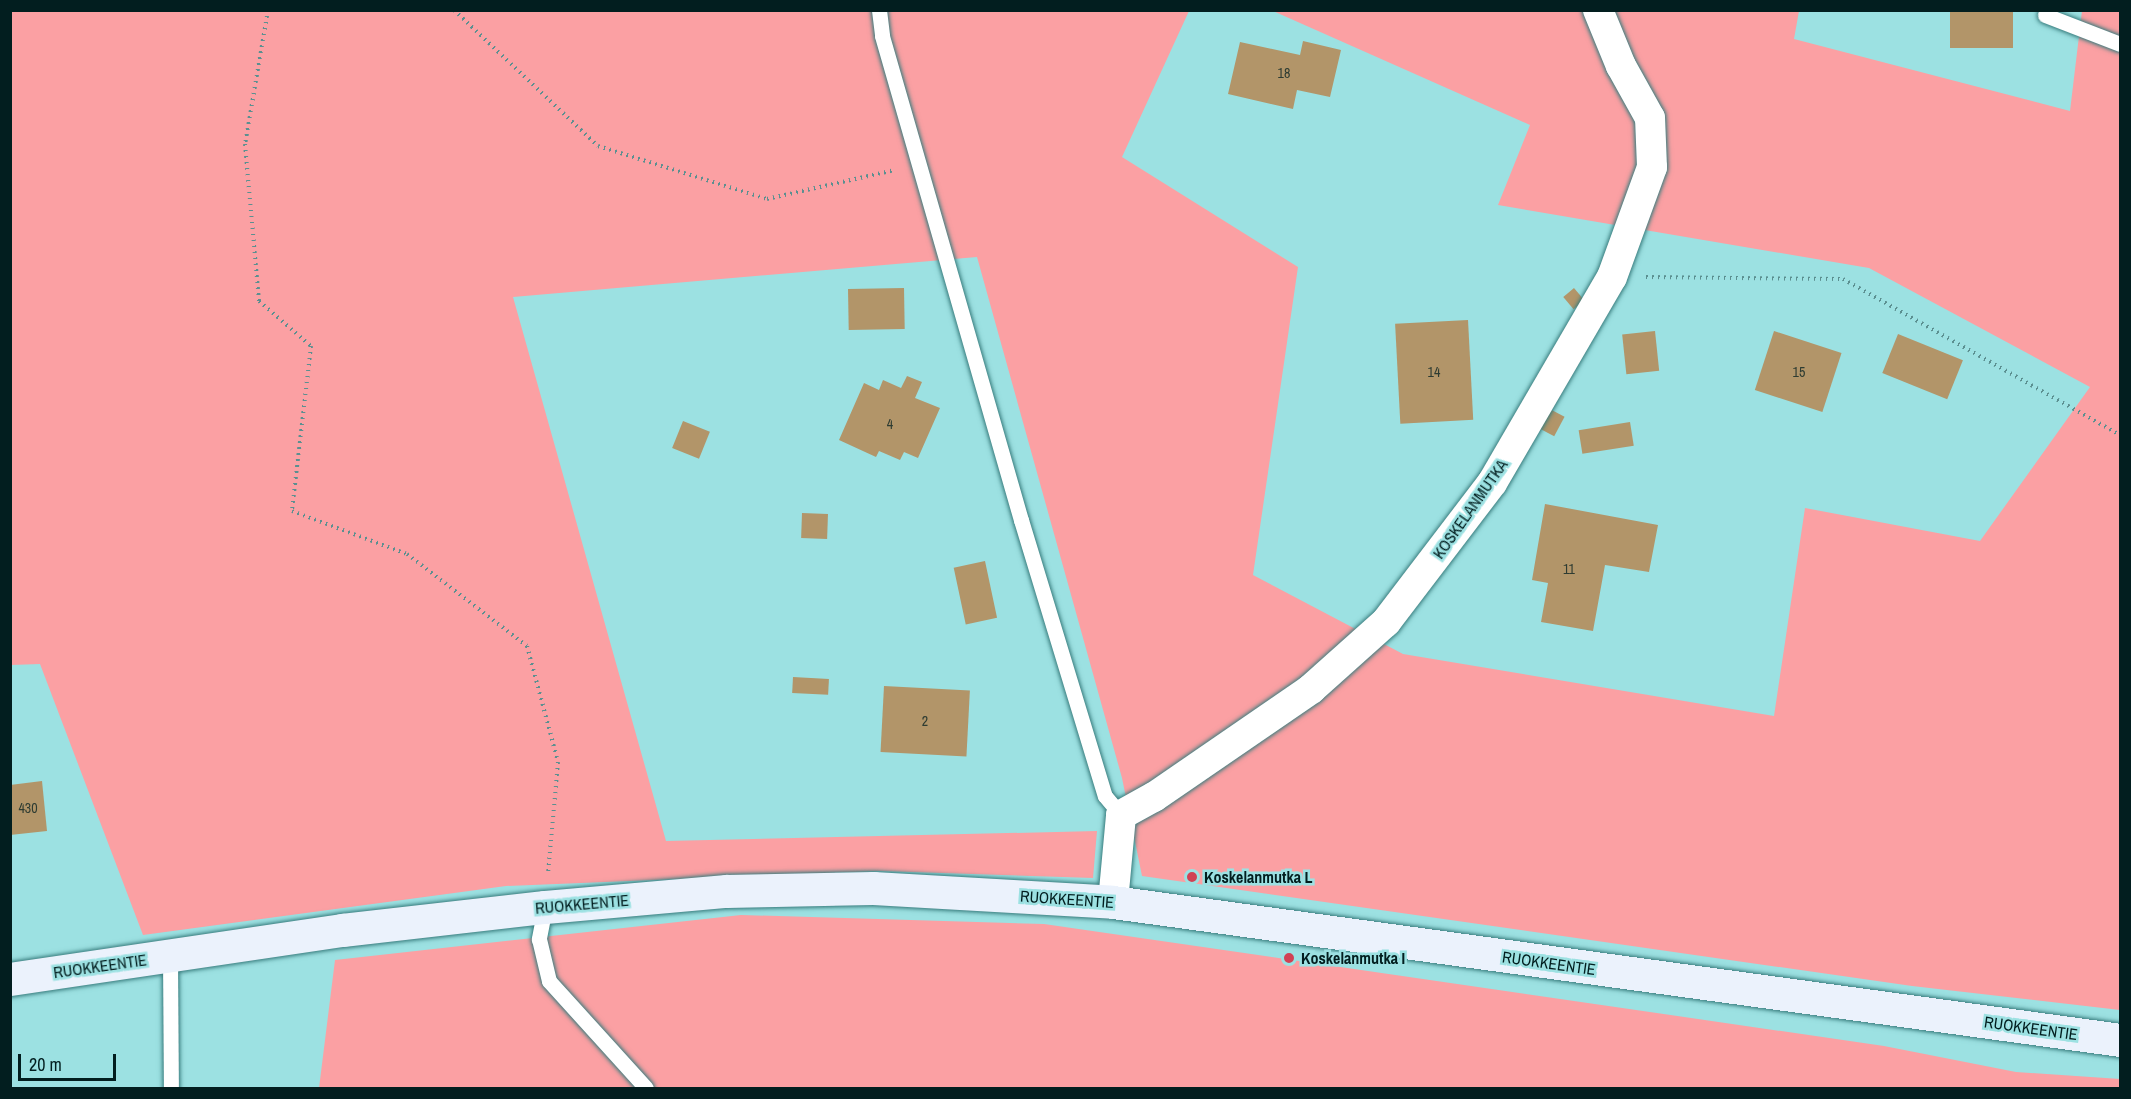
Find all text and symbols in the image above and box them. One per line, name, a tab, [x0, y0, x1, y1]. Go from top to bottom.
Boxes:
house number: 18	[1278, 65, 1290, 81]
house number: 14	[1428, 364, 1440, 380]
house number: 15	[1793, 364, 1805, 380]
house number: 4	[887, 416, 893, 432]
street label: KOSKELANMUTKA	[1429, 456, 1511, 562]
house number: 11	[1563, 561, 1575, 577]
house number: 2	[922, 713, 928, 729]
house number: 430	[18, 800, 38, 816]
place label: Koskelanmutka L	[1204, 867, 1313, 887]
marker: Koskelanmutka L	[1185, 870, 1199, 884]
street label: RUOKKEENTIE	[1019, 886, 1115, 912]
street label: RUOKKEENTIE	[534, 890, 630, 918]
street label: RUOKKEENTIE	[1501, 947, 1597, 979]
place label: Koskelanmutka I	[1301, 948, 1405, 968]
street label: RUOKKEENTIE	[52, 950, 148, 982]
marker: Koskelanmutka I	[1282, 951, 1296, 965]
street label: RUOKKEENTIE	[1983, 1012, 2079, 1044]
scale bar	[21, 1042, 118, 1080]
text: 20 m	[29, 1052, 62, 1077]

